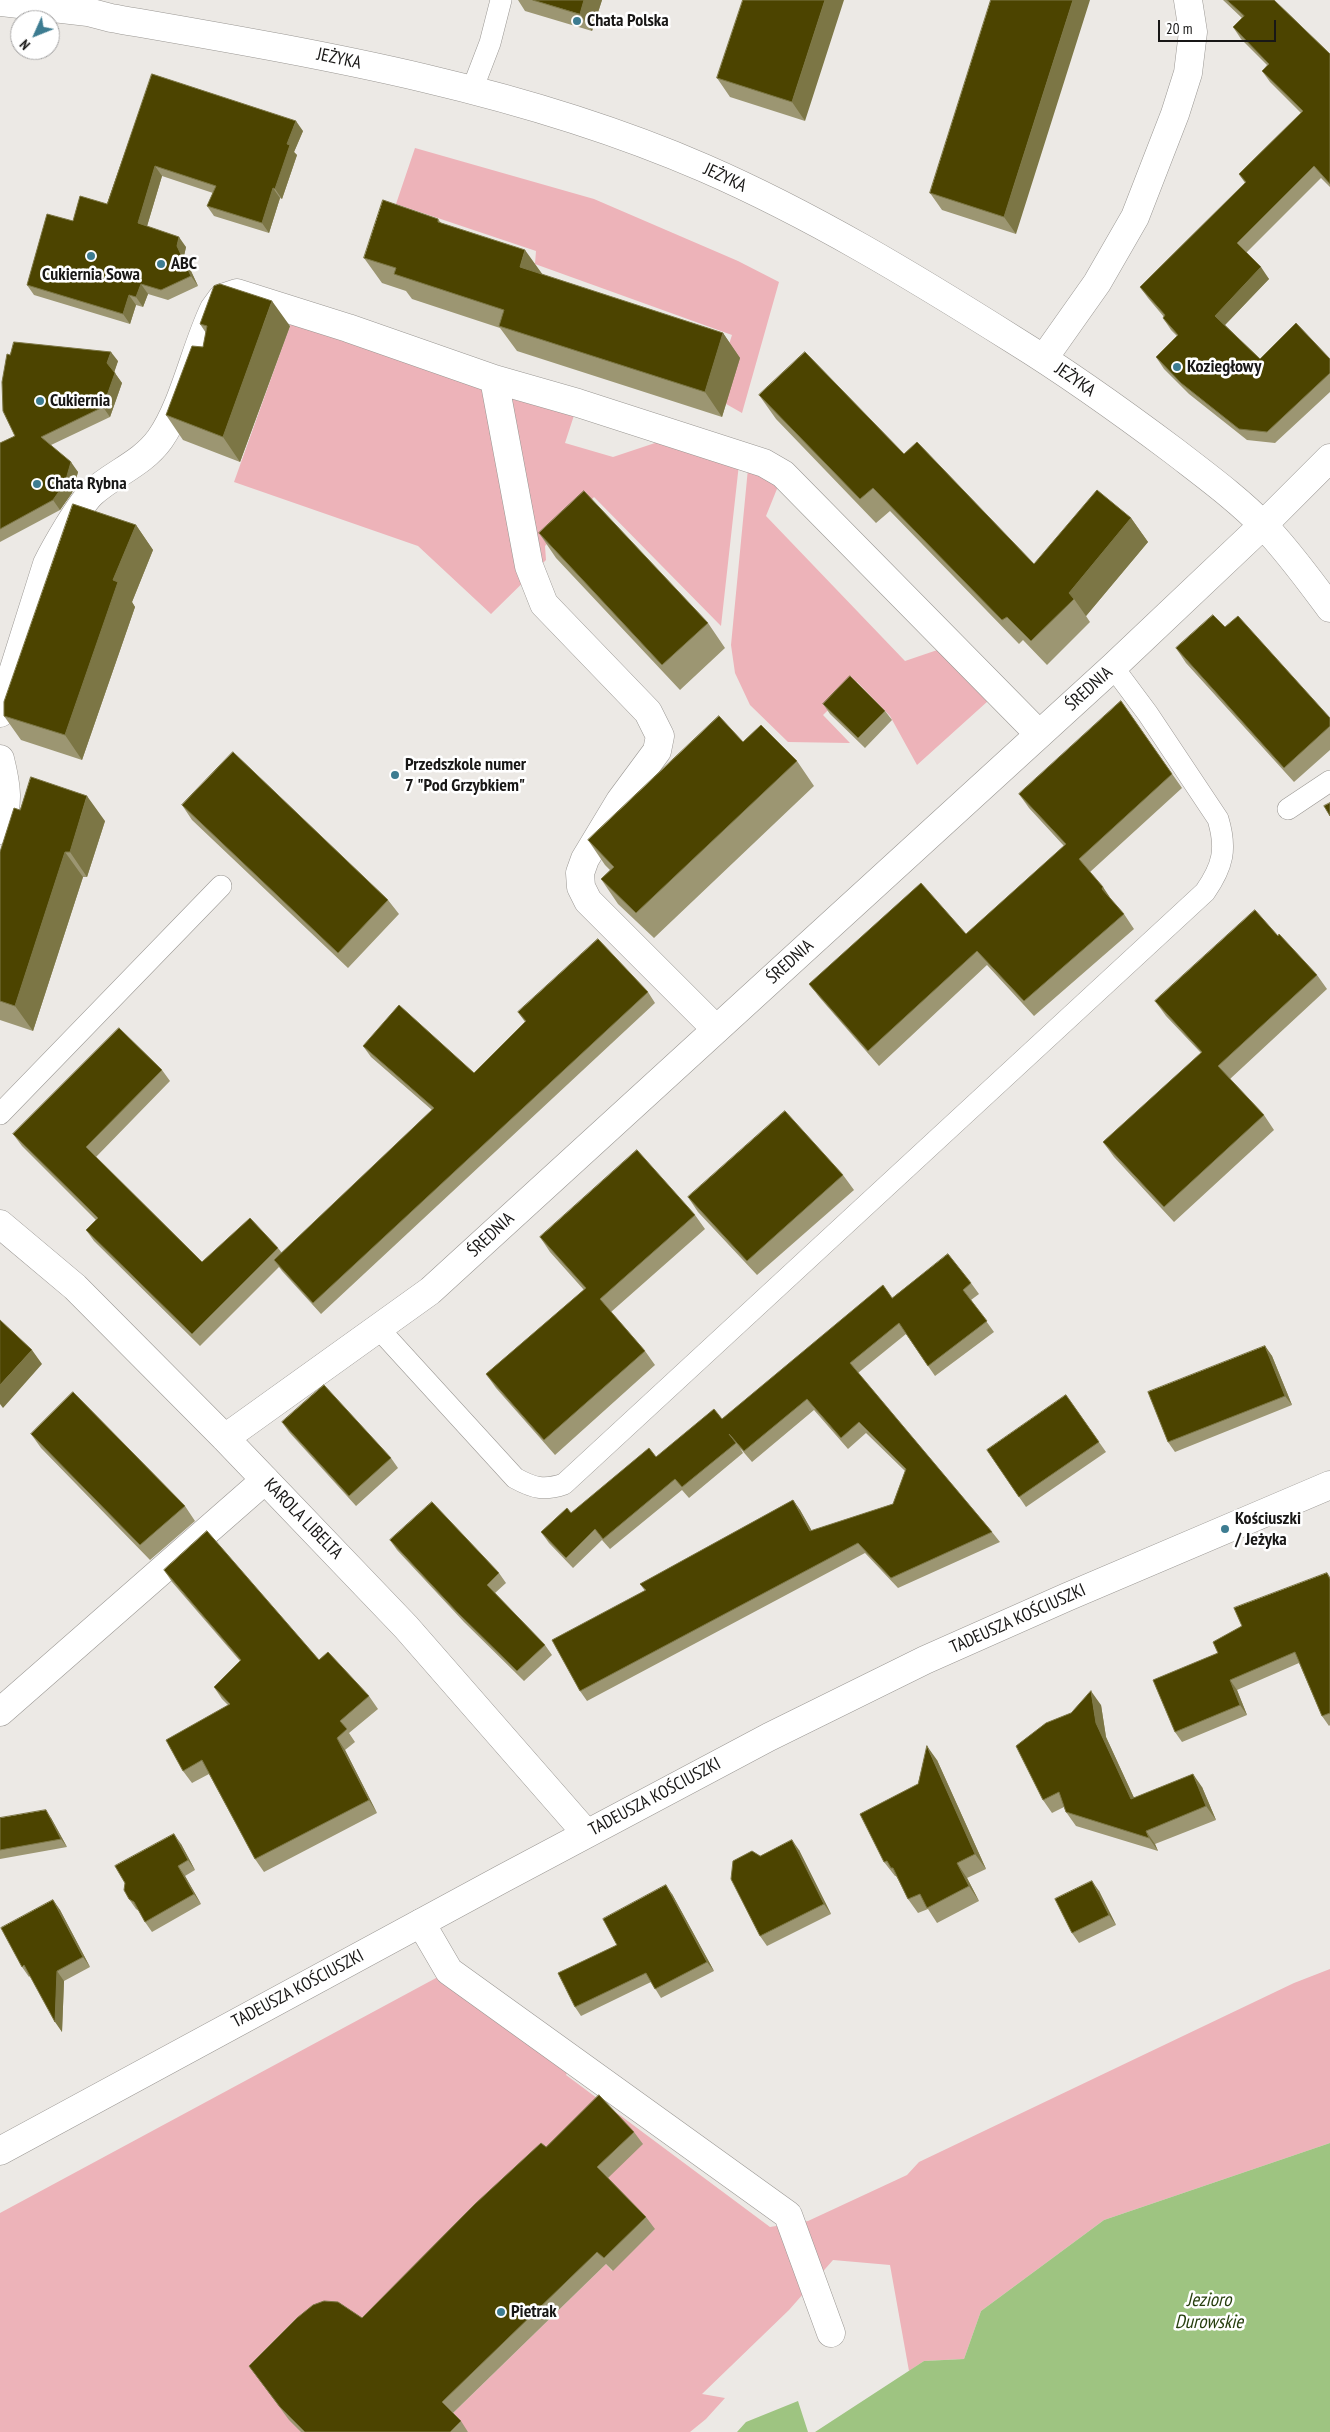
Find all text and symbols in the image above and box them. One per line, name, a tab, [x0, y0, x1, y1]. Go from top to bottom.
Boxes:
north arrow	[10, 10, 60, 60]
place label: Chata Polska	[587, 10, 669, 32]
scale bar	[1160, 10, 1278, 42]
marker: Chata Polska	[571, 15, 583, 27]
text: 20 m	[1166, 19, 1192, 38]
text: N	[16, 36, 34, 54]
street label: JEŻYKA	[315, 44, 363, 74]
street label: JEŻYKA	[700, 159, 750, 197]
marker: Cukiernia Sowa	[85, 250, 97, 262]
place label: ABC	[171, 253, 197, 275]
marker: ABC	[155, 258, 167, 270]
place label: Cukiernia Sowa	[42, 264, 140, 286]
place label: Koziegłowy	[1187, 356, 1261, 378]
street label: JEŻYKA	[1051, 358, 1099, 402]
marker: Koziegłowy	[1171, 361, 1183, 373]
place label: Cukiernia	[50, 390, 110, 412]
marker: Cukiernia	[34, 395, 46, 407]
place label: Chata Rybna	[47, 473, 127, 495]
marker: Chata Rybna	[31, 478, 43, 490]
street label: ŚREDNIA	[1061, 662, 1117, 716]
place label: Przedszkole numer 7 "Pod Grzybkiem"	[405, 754, 526, 796]
marker: Przedszkole numer 7 "Pod Grzybkiem"	[389, 769, 401, 781]
street label: ŚREDNIA	[762, 935, 818, 989]
street label: ŚREDNIA	[463, 1208, 519, 1262]
street label: KAROLA LIBELTA	[259, 1474, 347, 1564]
place label: Kościuszki / Jeżyka	[1235, 1508, 1301, 1550]
marker: Kościuszki / Jeżyka	[1219, 1523, 1231, 1535]
street label: TADEUSZA KOŚCIUSZKI	[947, 1579, 1089, 1659]
street label: TADEUSZA KOŚCIUSZKI	[585, 1753, 725, 1841]
street label: TADEUSZA KOŚCIUSZKI	[228, 1945, 368, 2033]
water label: Jezioro Durowskie	[1175, 2290, 1243, 2334]
place label: Pietrak	[511, 2301, 557, 2323]
marker: Pietrak	[495, 2306, 507, 2318]

